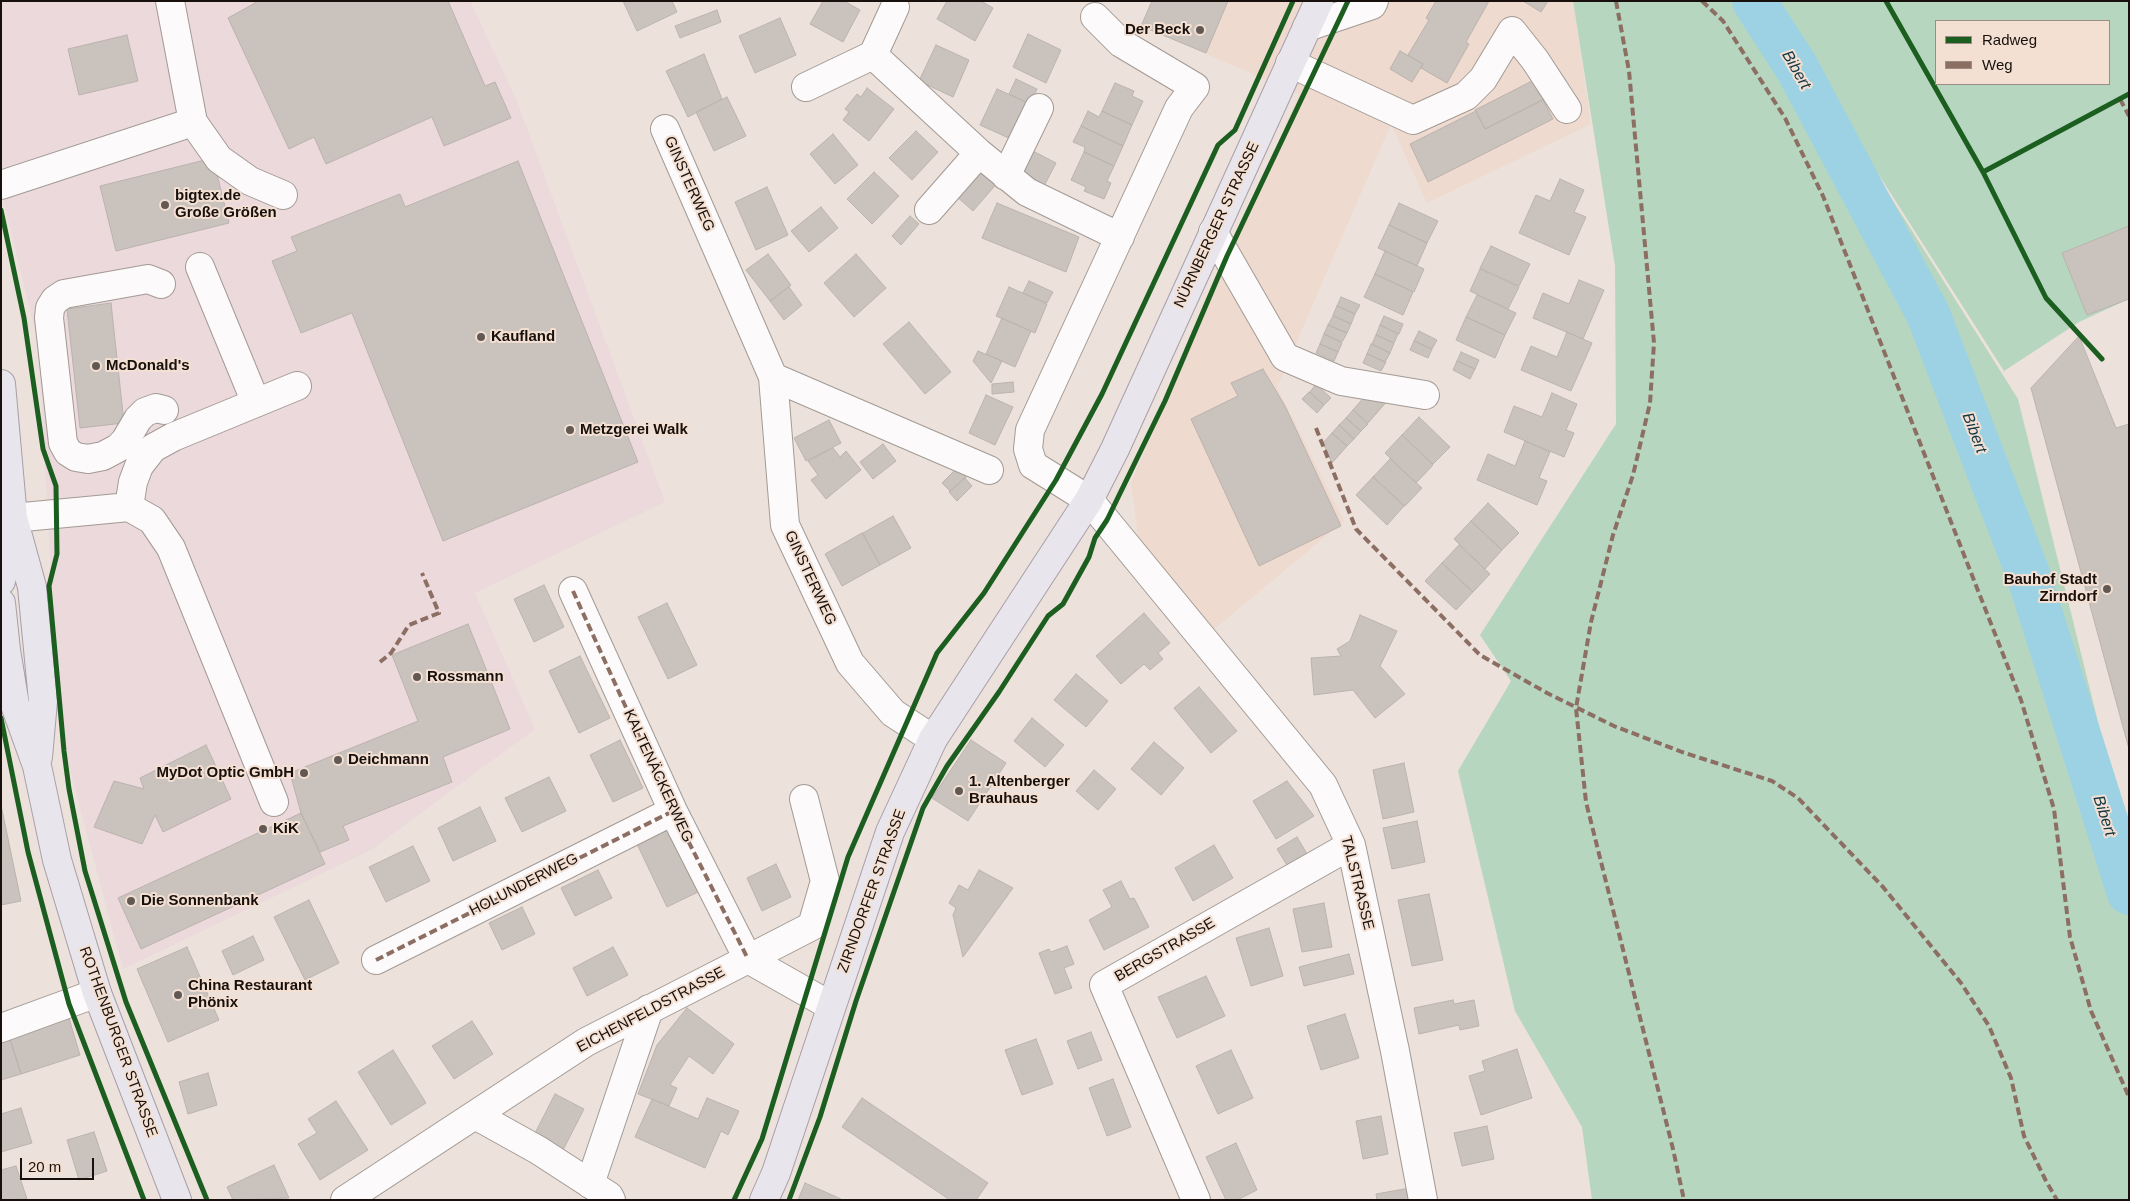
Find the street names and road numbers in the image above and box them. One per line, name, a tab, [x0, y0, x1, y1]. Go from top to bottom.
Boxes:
street label: GINSTERWEG	[660, 134, 718, 234]
street label: NÜRNBERGER STRASSE	[1171, 139, 1263, 311]
street label: GINSTERWEG	[780, 528, 840, 628]
street label: KALTENÄCKERWEG	[619, 707, 697, 845]
street label: ZIRNDORFER STRASSE	[834, 807, 910, 975]
street label: TALSTRASSE	[1337, 834, 1377, 932]
street label: HOLUNDERWEG	[467, 850, 581, 920]
street label: BERGSTRASSE	[1112, 914, 1218, 986]
street label: ROTHENBURGER STRASSE	[75, 944, 161, 1140]
street label: EICHENFELDSTRASSE	[574, 963, 728, 1057]

